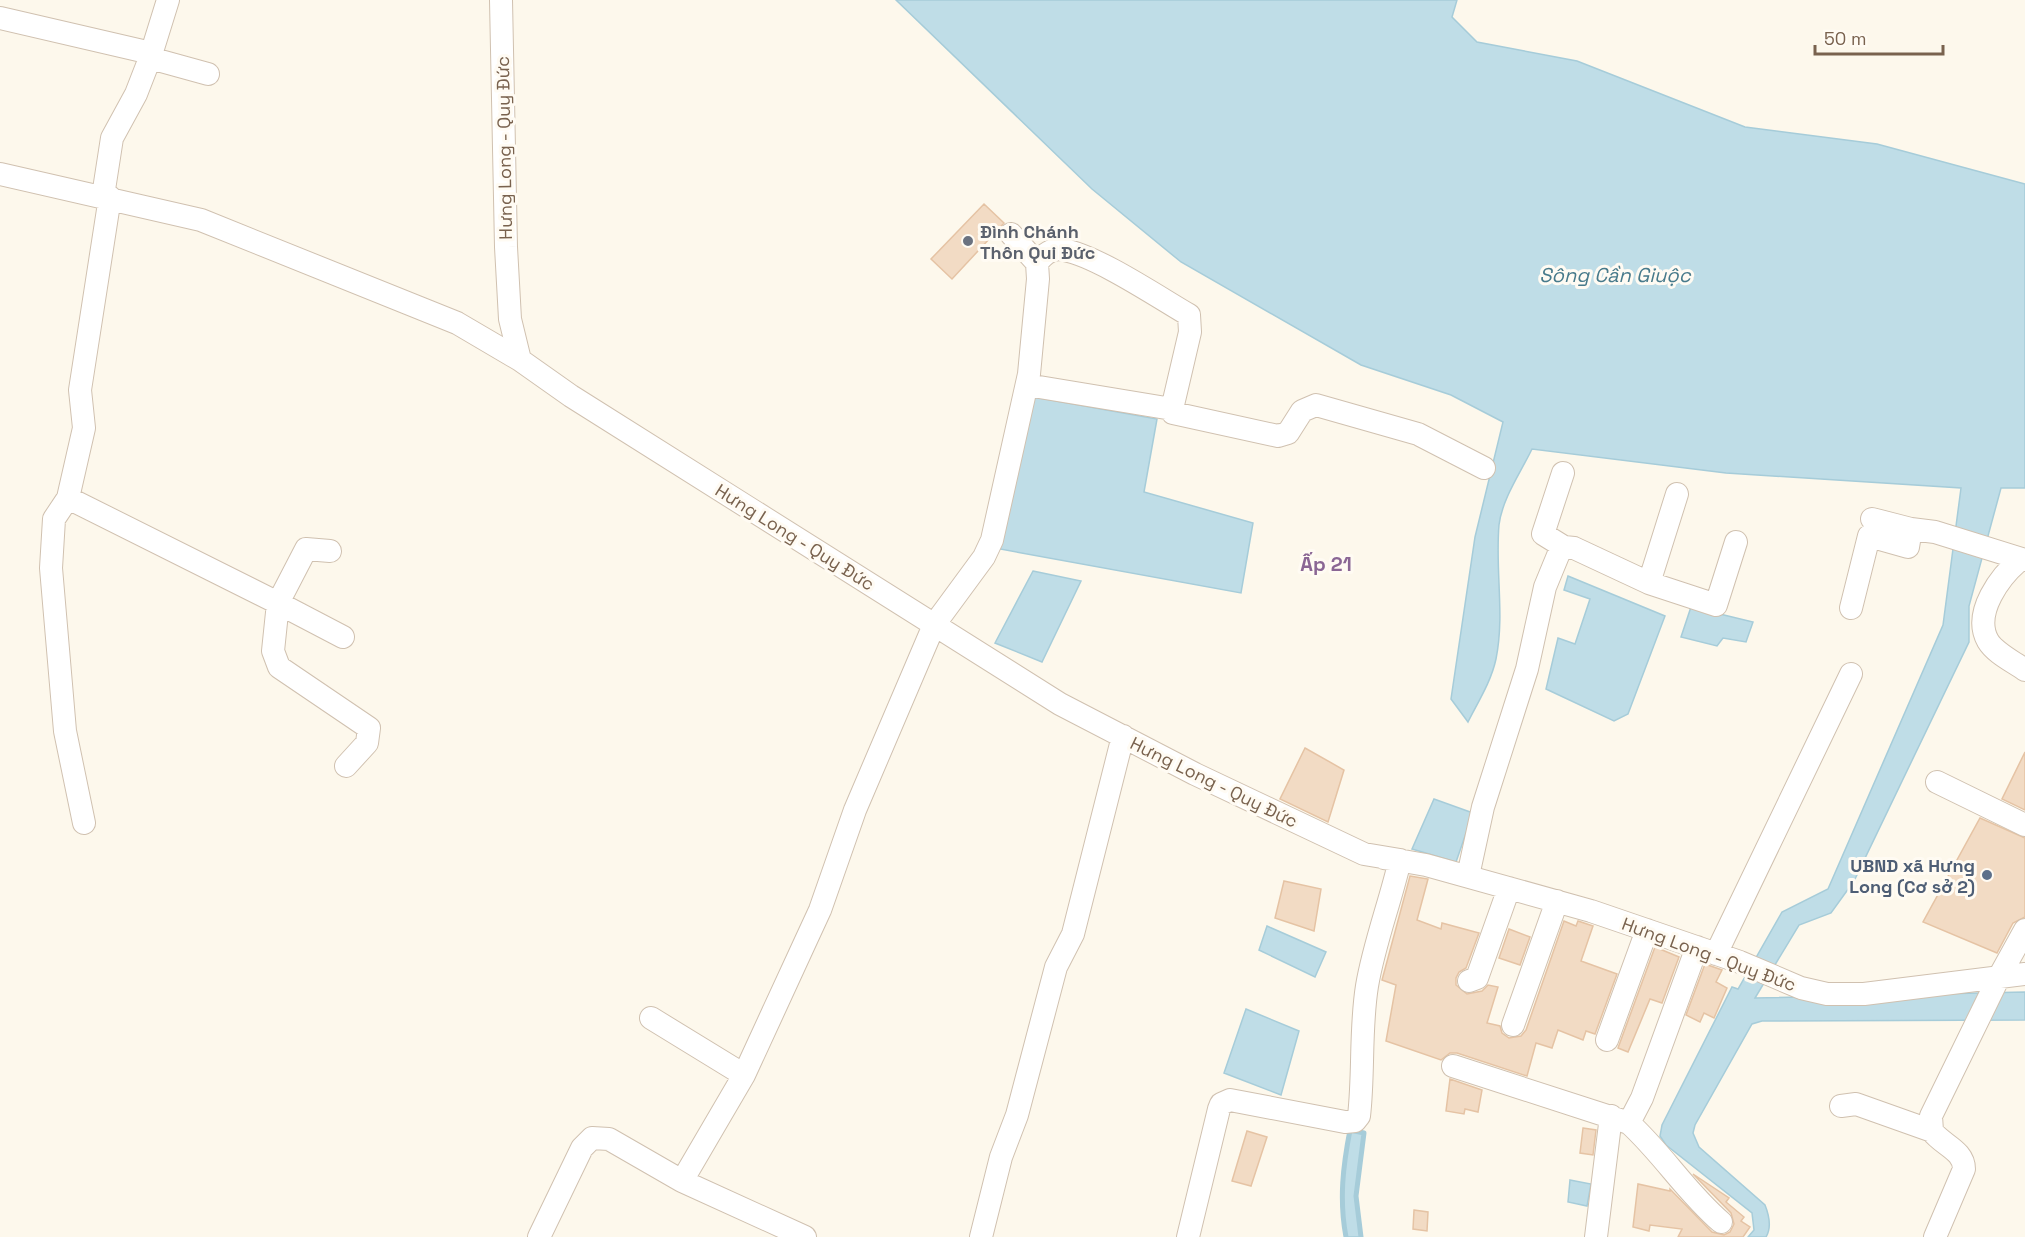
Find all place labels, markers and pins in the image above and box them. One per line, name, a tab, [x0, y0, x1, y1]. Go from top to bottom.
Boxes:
place label: Đình Chánh Thôn Qui Đức	[980, 220, 1095, 264]
marker: Đình Chánh Thôn Qui Đức	[961, 234, 975, 248]
place label: UBND xã Hưng Long (Cơ sở 2)	[1849, 854, 1975, 898]
marker: UBND xã Hưng Long (Cơ sở 2)	[1980, 868, 1994, 882]

